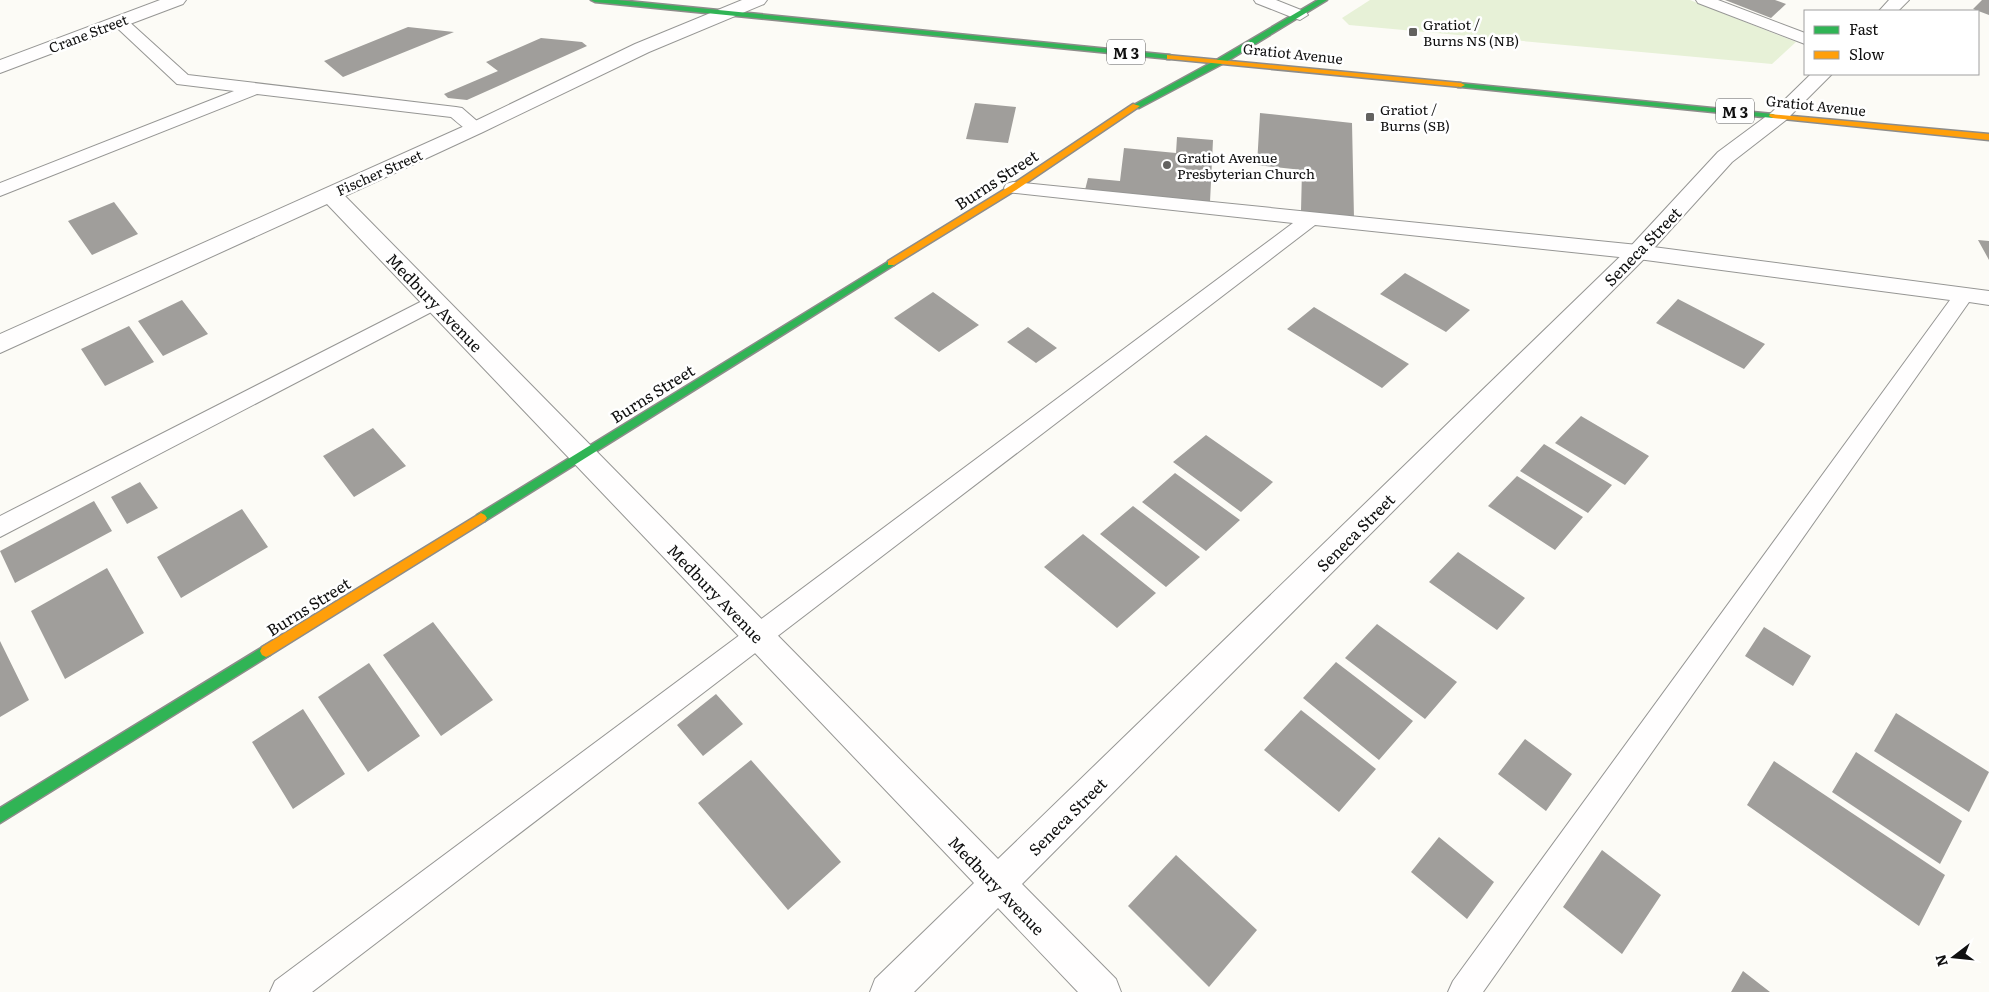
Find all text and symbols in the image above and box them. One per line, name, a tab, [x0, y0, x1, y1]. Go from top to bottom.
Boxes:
street label: Crane Street	[46, 9, 131, 57]
legend	[1804, 10, 1979, 75]
place label: Gratiot / Burns NS (NB)	[1423, 14, 1519, 50]
text: Fast	[1849, 17, 1878, 40]
marker: Gratiot / Burns NS (NB)	[1407, 26, 1419, 38]
street label: Gratiot Avenue	[1242, 38, 1344, 68]
road number: M 3	[1107, 40, 1145, 64]
text: Slow	[1849, 42, 1884, 65]
street label: Gratiot Avenue	[1765, 90, 1867, 120]
road number: M 3	[1716, 98, 1754, 124]
place label: Gratiot / Burns (SB)	[1380, 99, 1450, 135]
marker: Gratiot / Burns (SB)	[1364, 111, 1376, 123]
street label: Burns Street	[950, 143, 1043, 215]
street label: Fischer Street	[333, 144, 425, 200]
place label: Gratiot Avenue Presbyterian Church	[1177, 147, 1315, 183]
marker: Gratiot Avenue Presbyterian Church	[1161, 159, 1173, 171]
street label: Seneca Street	[1598, 201, 1686, 291]
street label: Medbury Avenue	[381, 247, 489, 357]
street label: Burns Street	[605, 357, 699, 428]
street label: Seneca Street	[1310, 487, 1400, 577]
street label: Medbury Avenue	[662, 538, 770, 648]
street label: Burns Street	[261, 570, 355, 641]
street label: Seneca Street	[1022, 771, 1112, 861]
street label: Medbury Avenue	[943, 830, 1051, 940]
north arrow	[1929, 932, 1979, 982]
text: N	[1929, 952, 1952, 969]

